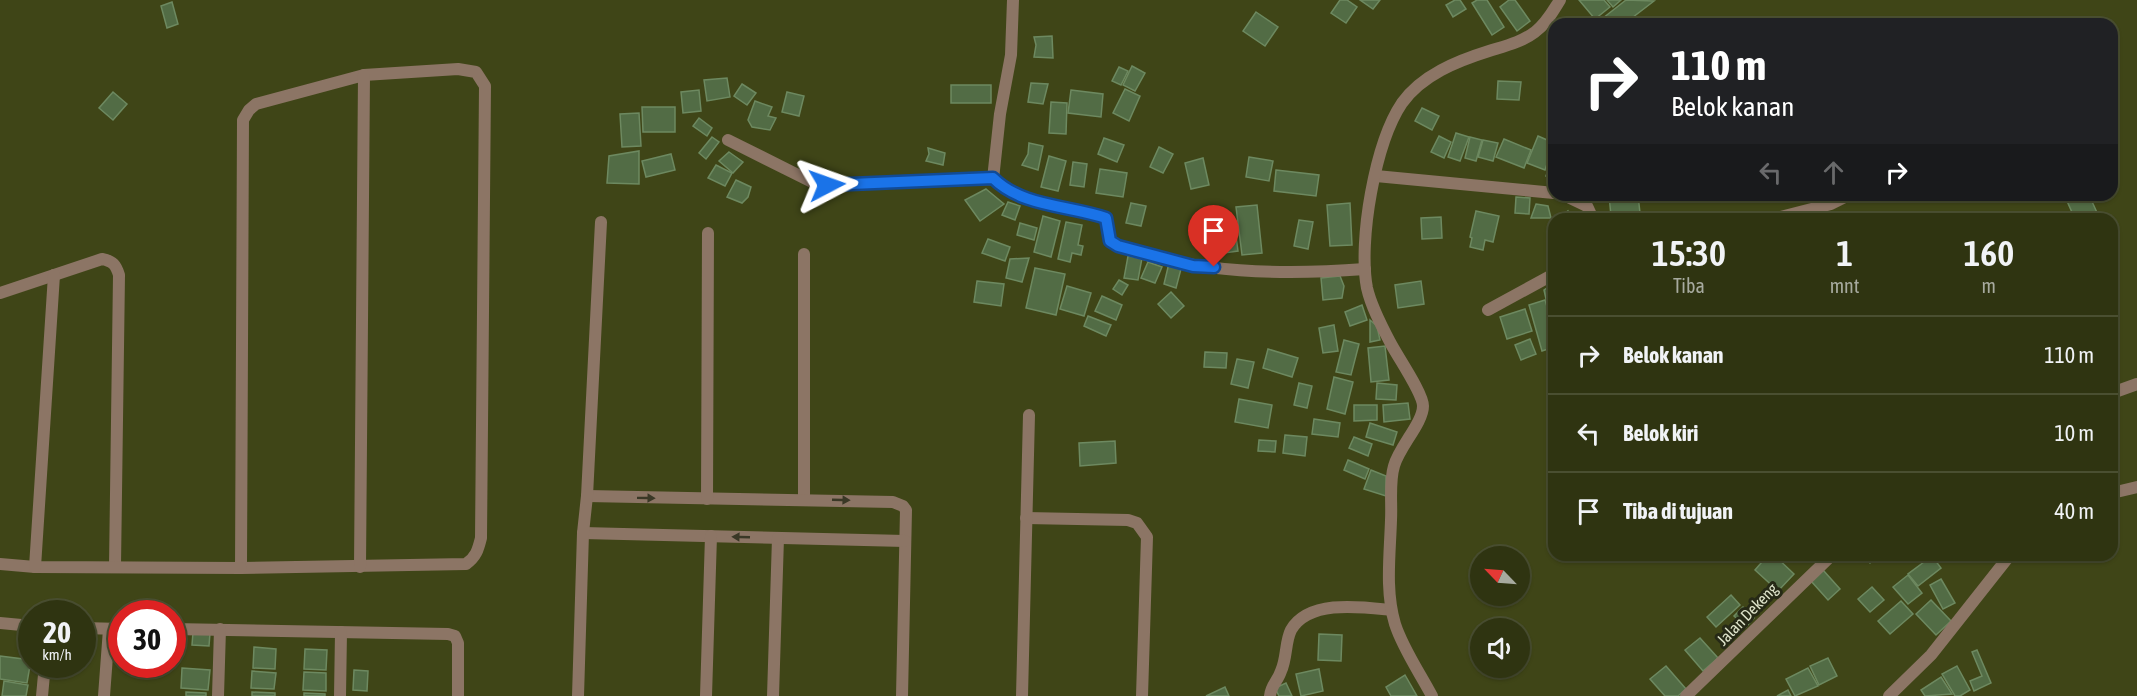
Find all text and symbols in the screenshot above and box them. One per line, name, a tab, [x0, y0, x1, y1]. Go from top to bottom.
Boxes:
text: 110 m	[1671, 41, 1766, 89]
icon: right	[1572, 42, 1650, 120]
text: Belok kanan	[1671, 91, 1794, 122]
position arrow	[795, 153, 859, 217]
icon: left	[1754, 156, 1787, 189]
icon: ahead	[1817, 156, 1850, 189]
icon: right	[1880, 156, 1913, 189]
pin	[1188, 205, 1239, 267]
icon: arrive	[1197, 214, 1230, 247]
text: 15:30	[1652, 232, 1726, 274]
text: 1	[1836, 232, 1853, 274]
text: 160	[1963, 232, 2014, 274]
text: Tiba	[1673, 274, 1705, 297]
text: mnt	[1830, 274, 1860, 297]
text: m	[1982, 274, 1996, 297]
icon: right	[1572, 339, 1605, 372]
text: Belok kanan	[1623, 342, 1724, 368]
text: 110 m	[2044, 342, 2094, 368]
icon: left	[1572, 417, 1605, 450]
text: Belok kiri	[1623, 420, 1698, 446]
text: 10 m	[2054, 420, 2094, 446]
one-way arrow	[636, 493, 655, 502]
one-way arrow	[831, 495, 850, 505]
icon: arrive	[1572, 495, 1605, 528]
text: Tiba di tujuan	[1623, 498, 1733, 524]
text: 40 m	[2054, 498, 2094, 524]
one-way arrow	[732, 533, 751, 542]
north arrow	[1470, 546, 1530, 606]
map controls	[1470, 546, 1530, 678]
street label: Jalan Dekeng	[1713, 579, 1782, 649]
speed limit sign: 30	[108, 600, 186, 678]
text: 20	[43, 615, 71, 649]
button: sound	[1470, 618, 1530, 678]
text: km/h	[42, 646, 72, 663]

